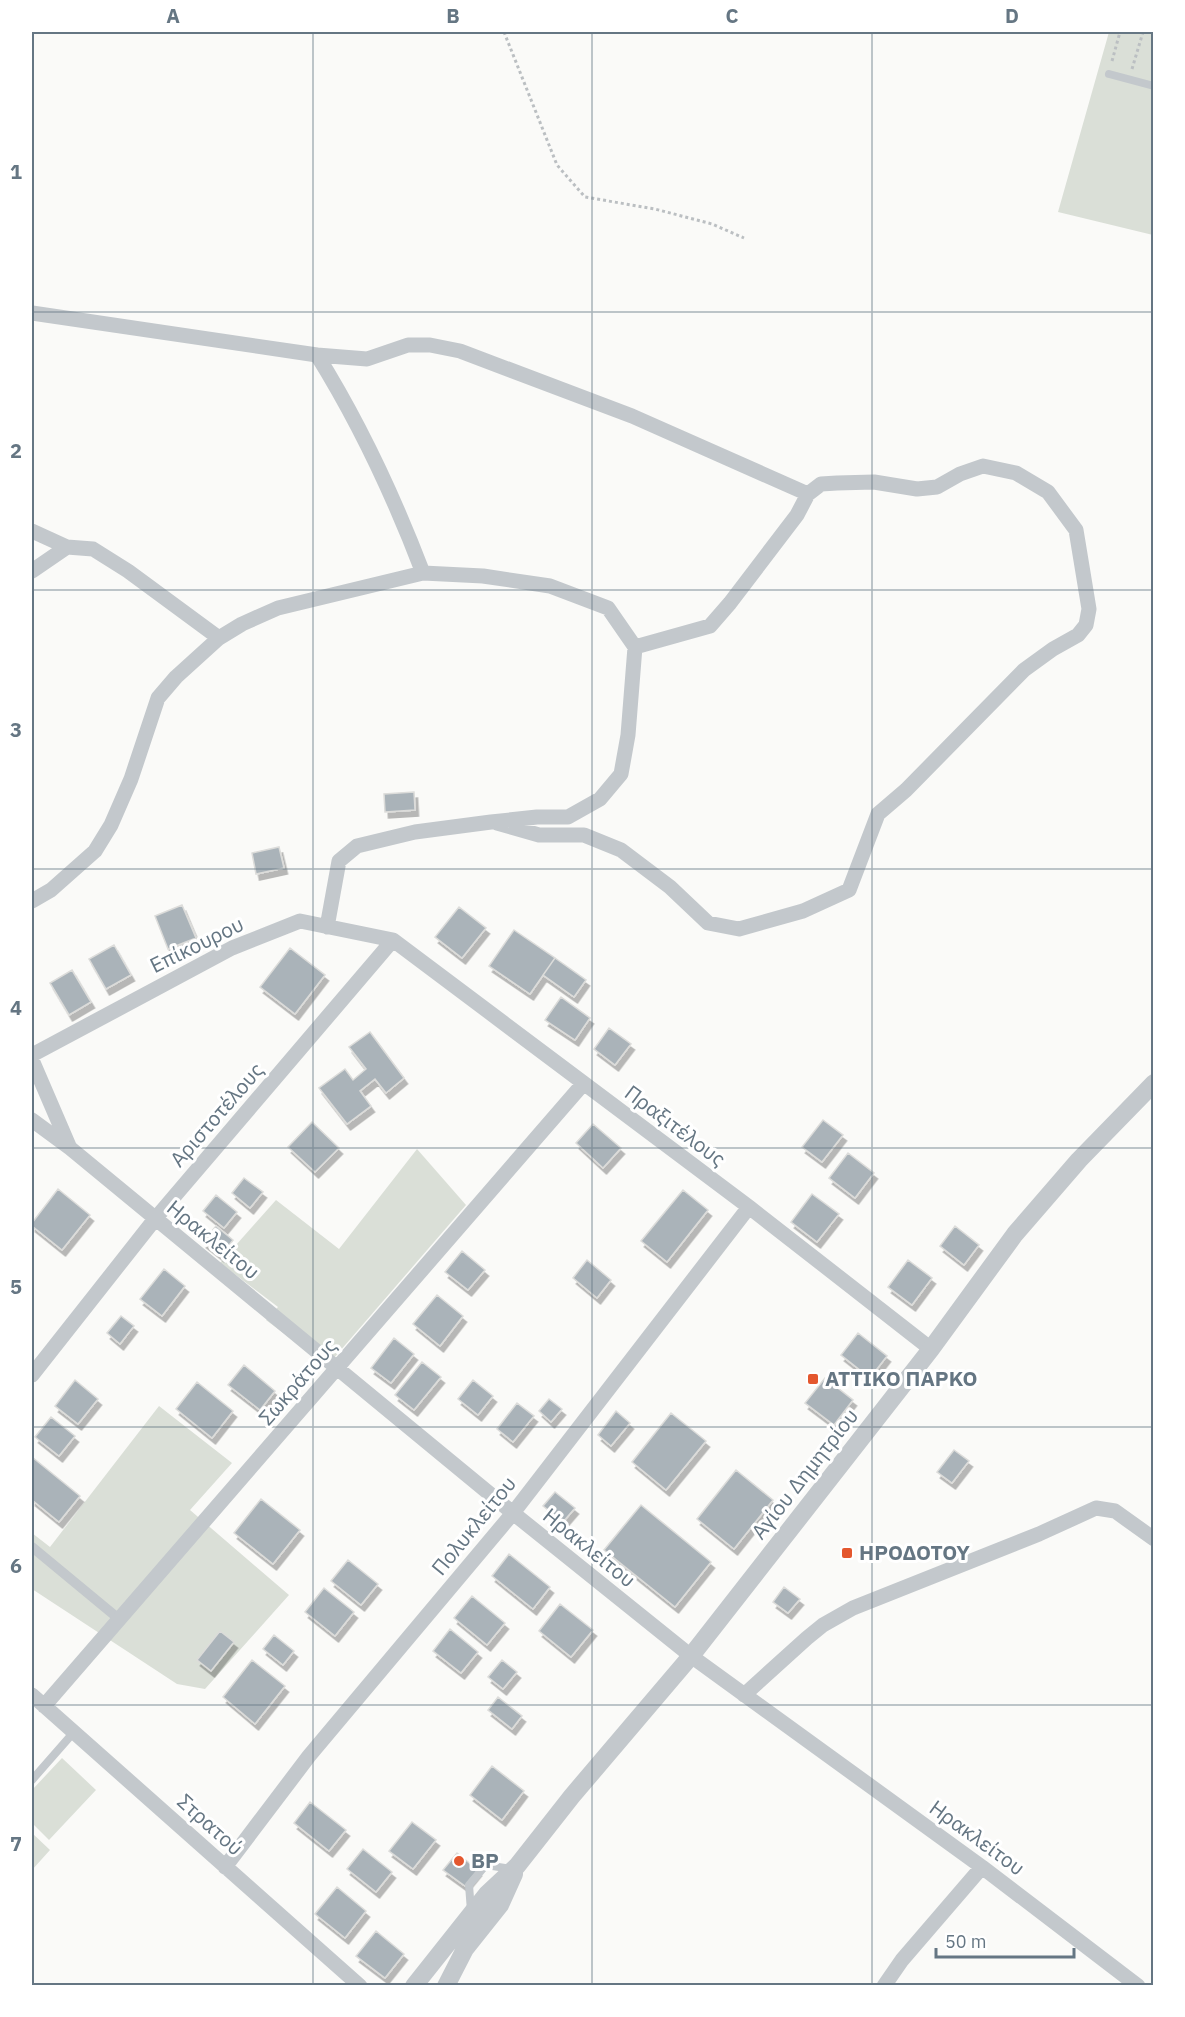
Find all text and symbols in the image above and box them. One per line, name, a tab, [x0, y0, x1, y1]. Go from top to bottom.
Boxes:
text: A	[166, 2, 180, 29]
text: B	[446, 2, 460, 29]
text: C	[725, 2, 739, 29]
text: D	[1005, 2, 1019, 29]
text: 1	[10, 158, 22, 185]
text: 2	[10, 437, 22, 464]
text: 3	[10, 716, 22, 743]
street label: Επίκουρου	[145, 909, 248, 979]
text: 4	[10, 994, 22, 1021]
street label: Αριστοτέλους	[163, 1056, 269, 1172]
street label: Πραξιτέλους	[619, 1078, 732, 1172]
street label: Ηρακλείτου	[161, 1193, 266, 1285]
text: 5	[10, 1273, 22, 1300]
street label: Σωκράτους	[252, 1332, 343, 1431]
place label: ΑΤΤΙΚΟ ΠΑΡΚΟ	[825, 1364, 977, 1392]
marker: ΑΤΤΙΚΟ ΠΑΡΚΟ	[806, 1372, 820, 1386]
street label: Αγίου Δημητρίου	[744, 1402, 864, 1545]
street label: Πολυκλείτου	[425, 1470, 522, 1581]
street label: Ηρακλείτου	[537, 1501, 642, 1593]
place label: ΗΡΟΔΟΤΟΥ	[859, 1538, 970, 1566]
marker: ΗΡΟΔΟΤΟΥ	[840, 1546, 854, 1560]
text: 6	[10, 1552, 22, 1579]
street label: Στρατού	[172, 1787, 250, 1861]
street label: Ηρακλείτου	[924, 1793, 1031, 1881]
text: 7	[10, 1830, 22, 1857]
place label: BP	[471, 1846, 499, 1874]
marker: BP	[452, 1854, 466, 1868]
scale bar	[936, 1921, 1074, 1959]
text: 50 m	[945, 1930, 987, 1953]

